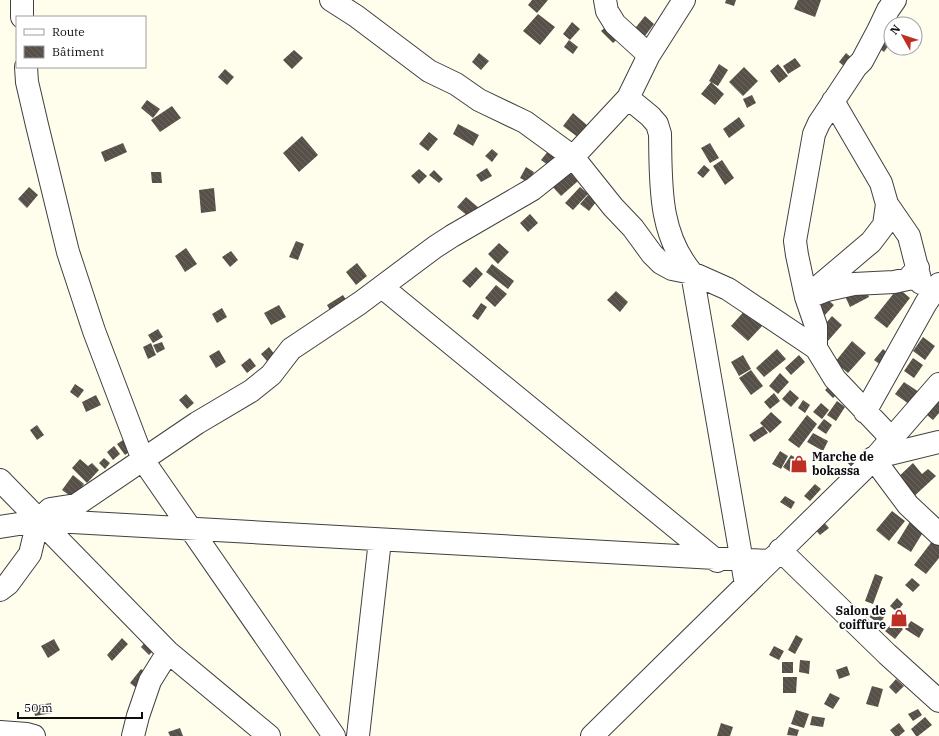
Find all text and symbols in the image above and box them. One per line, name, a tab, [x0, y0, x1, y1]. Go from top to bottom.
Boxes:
legend	[16, 16, 146, 68]
north arrow	[883, 16, 923, 56]
text: N	[887, 22, 904, 37]
text: Route	[52, 24, 85, 39]
text: Bâtiment	[52, 44, 104, 59]
place label: Marche de bokassa	[812, 449, 874, 478]
shop icon: Marche de bokassa	[789, 454, 809, 474]
place label: Salon de coiffure	[836, 603, 886, 632]
shop icon: Salon de coiffure	[889, 608, 909, 628]
scale bar	[18, 694, 142, 720]
text: 50 m	[24, 700, 53, 715]

